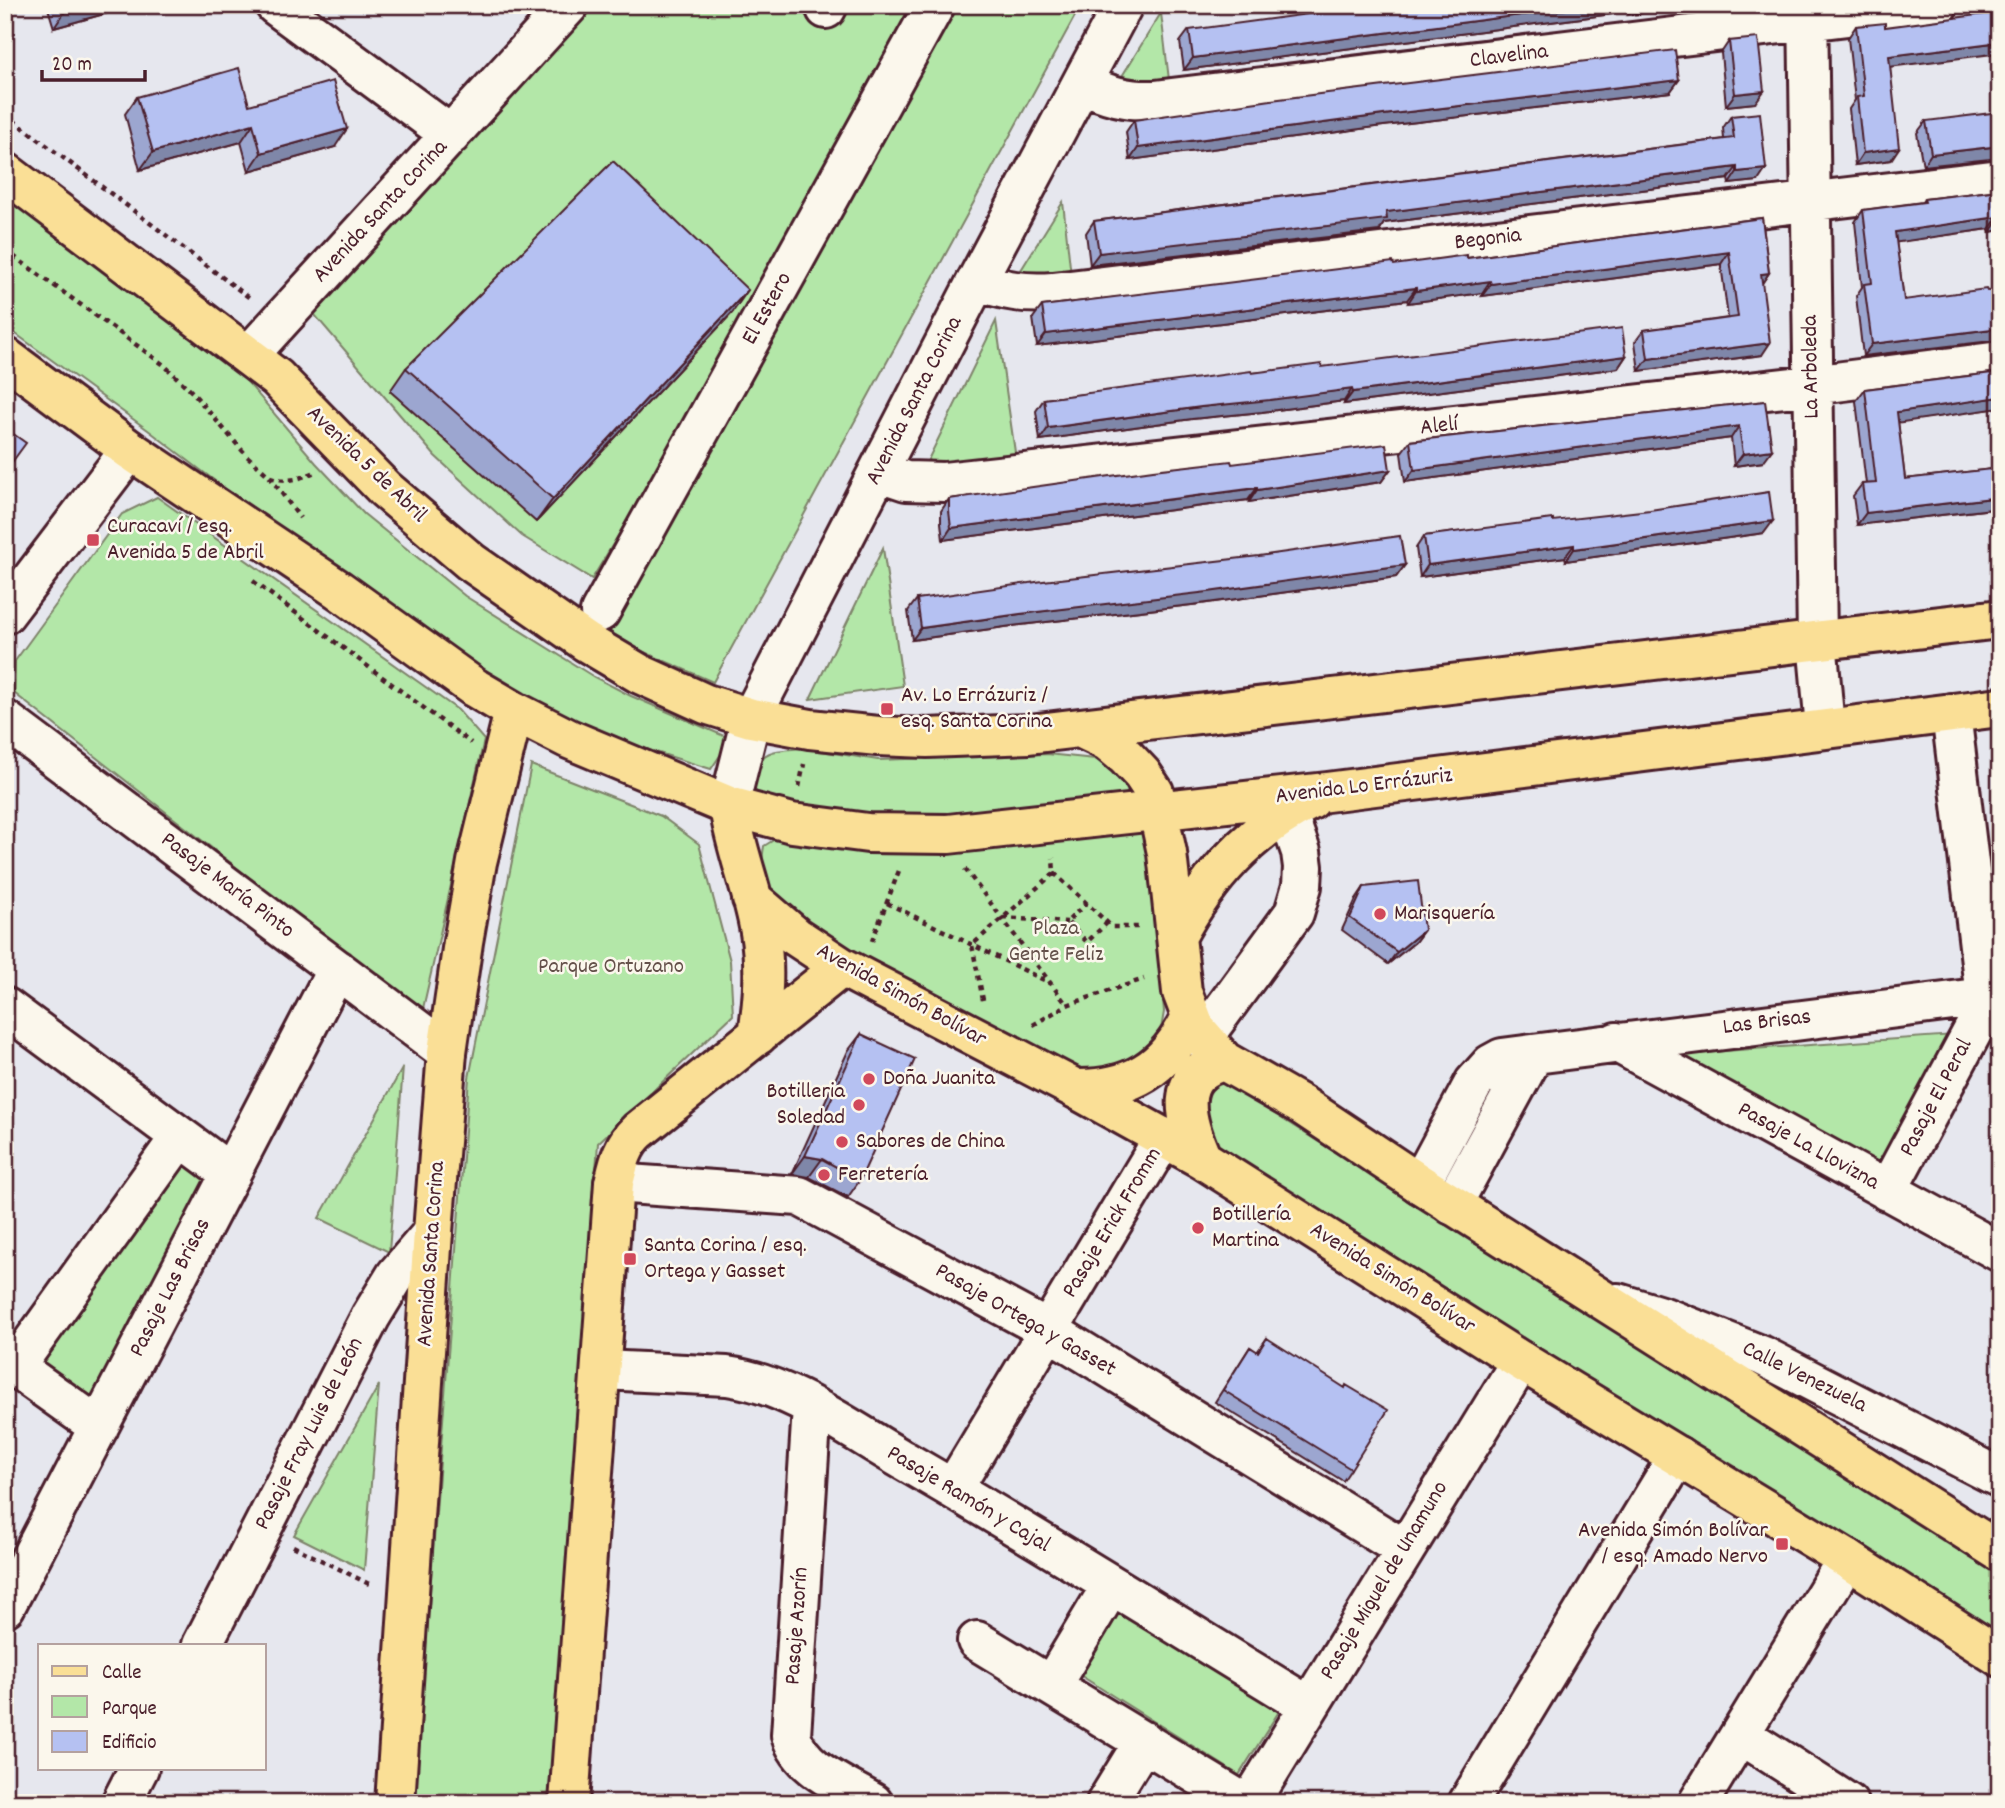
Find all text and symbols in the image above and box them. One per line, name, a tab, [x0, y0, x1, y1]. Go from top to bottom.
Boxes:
street label: Clavelina	[1468, 36, 1551, 78]
scale bar	[42, 38, 145, 82]
text: 20 m	[52, 51, 92, 81]
street label: Avenida Santa Corina	[306, 132, 457, 291]
street label: Begonia	[1453, 219, 1524, 260]
street label: El Estero	[734, 267, 802, 351]
street label: Avenida Santa Corina	[858, 310, 972, 491]
street label: La Arboleda	[1795, 314, 1829, 419]
street label: Avenida 5 de Abril	[298, 399, 434, 532]
street label: Alelí	[1418, 408, 1461, 445]
place label: Curacaví / esq. Avenida 5 de Abril	[107, 511, 264, 570]
marker: Curacaví / esq. Avenida 5 de Abril	[85, 532, 101, 548]
place label: Av. Lo Errázuriz / esq. Santa Corina	[901, 680, 1053, 739]
marker: Av. Lo Errázuriz / esq. Santa Corina	[879, 701, 895, 717]
street label: Avenida Lo Errázuriz	[1274, 760, 1455, 814]
street label: Pasaje María Pinto	[153, 825, 301, 947]
place label: Marisquería	[1394, 898, 1496, 931]
marker: Marisquería	[1372, 906, 1388, 922]
park label: Plaza Gente Feliz	[1008, 913, 1104, 972]
street label: Avenida Simón Bolívar	[810, 936, 992, 1057]
park label: Parque Ortuzano	[538, 951, 684, 984]
street label: Las Brisas	[1721, 1001, 1813, 1045]
street label: Pasaje El Peral	[1892, 1033, 1982, 1163]
place label: Doña Juanita	[883, 1063, 996, 1096]
marker: Doña Juanita	[861, 1071, 877, 1087]
place label: Botilleria Soledad	[767, 1076, 846, 1135]
street label: Pasaje La Llovizna	[1731, 1094, 1886, 1200]
marker: Botilleria Soledad	[851, 1097, 867, 1113]
place label: Sabores de China	[856, 1126, 1006, 1159]
marker: Sabores de China	[834, 1134, 850, 1150]
street label: Pasaje Erick Fromm	[1055, 1141, 1171, 1305]
street label: Avenida Santa Corina	[409, 1159, 455, 1348]
place label: Ferretería	[838, 1159, 929, 1192]
marker: Ferretería	[816, 1167, 832, 1183]
place label: Botillería Martina	[1212, 1199, 1292, 1258]
street label: Pasaje Las Brisas	[122, 1213, 220, 1363]
street label: Avenida Simón Bolívar	[1303, 1215, 1482, 1344]
marker: Botillería Martina	[1190, 1220, 1206, 1236]
place label: Santa Corina / esq. Ortega y Gasset	[644, 1230, 807, 1289]
marker: Santa Corina / esq. Ortega y Gasset	[622, 1251, 638, 1267]
street label: Pasaje Ortega y Gasset	[928, 1256, 1122, 1386]
street label: Pasaje Fray Luis de León	[247, 1332, 373, 1536]
street label: Calle Venezuela	[1736, 1333, 1873, 1423]
street label: Pasaje Ramón y Cajal	[880, 1438, 1057, 1562]
street label: Pasaje Miguel de Unamuno	[1312, 1475, 1458, 1687]
place label: Avenida Simón Bolívar / esq. Amado Nervo	[1578, 1515, 1768, 1574]
marker: Avenida Simón Bolívar / esq. Amado Nervo	[1774, 1536, 1790, 1552]
street label: Pasaje Azorín	[777, 1566, 819, 1686]
legend	[38, 1644, 266, 1770]
text: Calle	[102, 1659, 141, 1689]
text: Parque	[102, 1695, 157, 1725]
text: Edificio	[102, 1729, 157, 1759]

